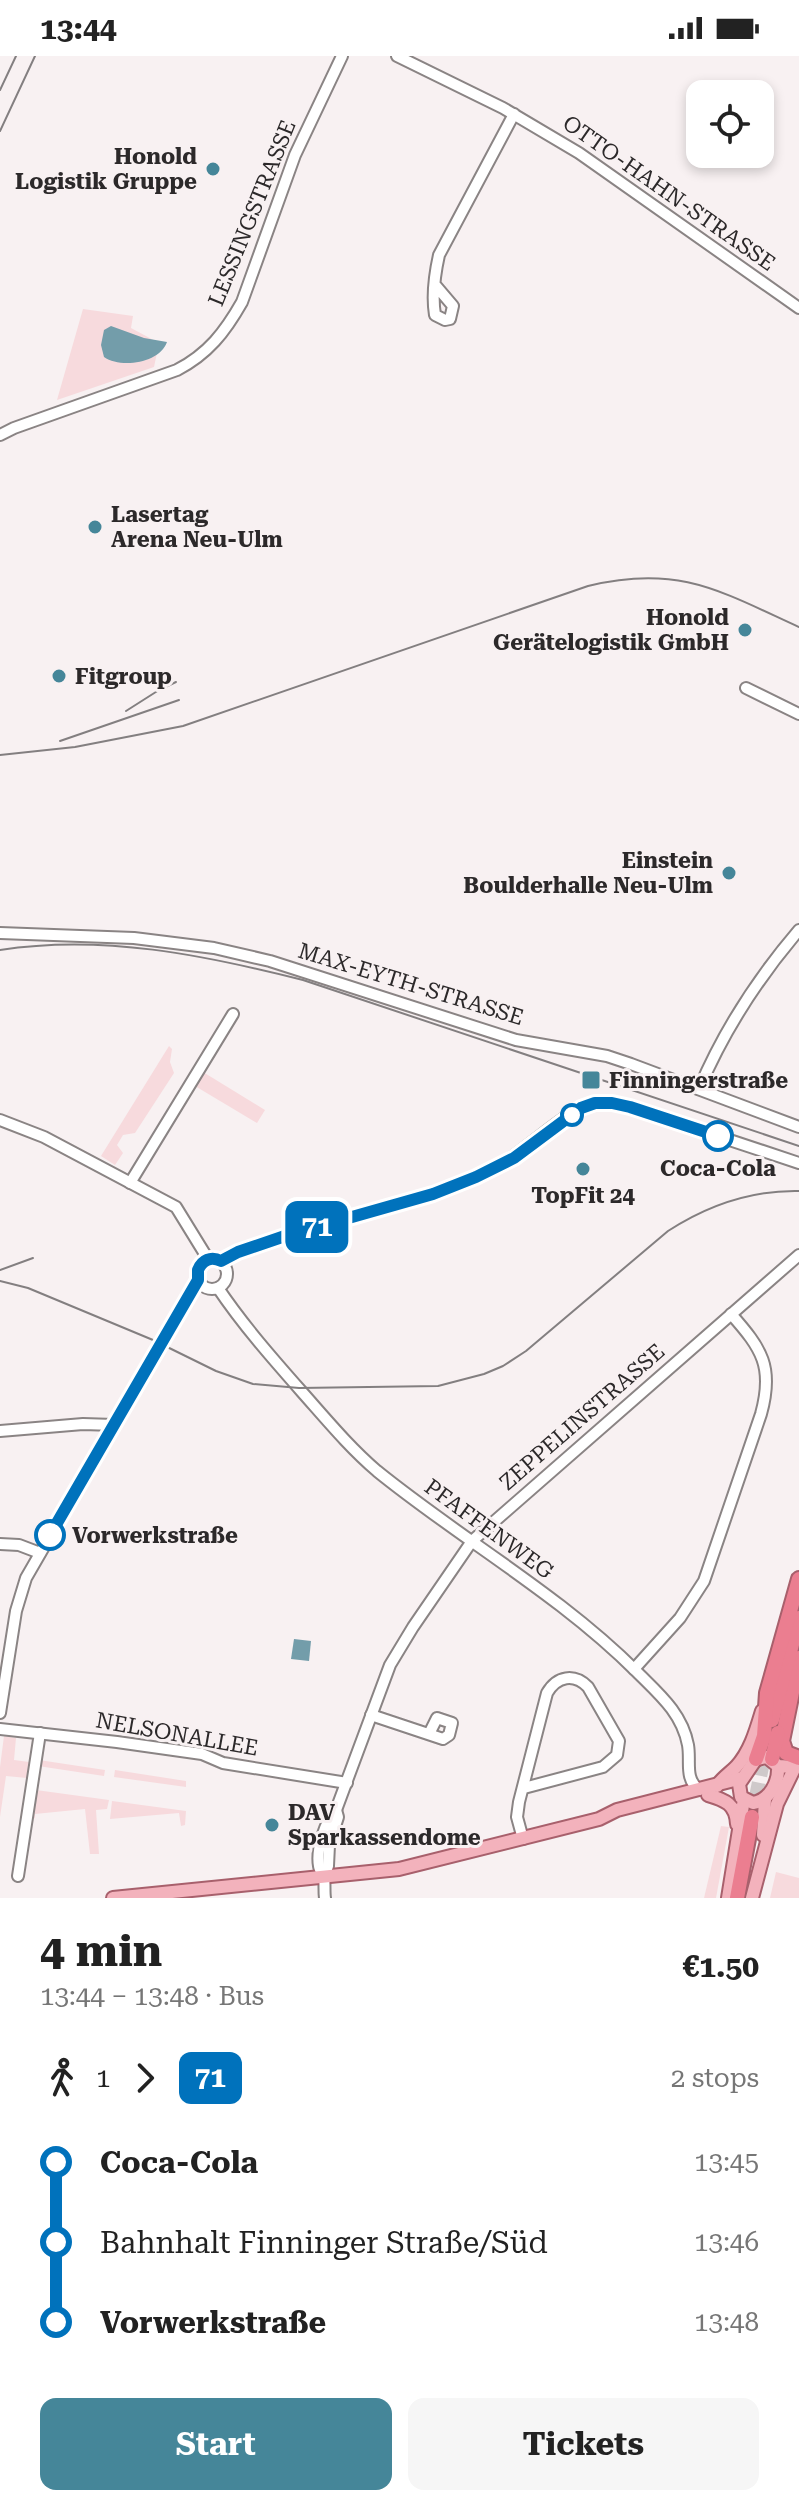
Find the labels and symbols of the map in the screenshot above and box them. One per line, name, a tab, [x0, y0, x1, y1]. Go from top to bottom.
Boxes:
street label: OTTO-HAHN-STRASSE	[558, 110, 780, 276]
street label: LESSINGSTRASSE	[203, 116, 301, 310]
place label: Honold Logistik Gruppe	[15, 144, 197, 194]
marker: Honold Logistik Gruppe	[204, 160, 222, 178]
place label: Lasertag Arena Neu-Ulm	[111, 502, 283, 552]
marker: Lasertag Arena Neu-Ulm	[86, 518, 104, 536]
place label: Honold Gerätelogistik GmbH	[493, 605, 729, 655]
marker: Honold Gerätelogistik GmbH	[736, 621, 754, 639]
place label: Fitgroup	[75, 664, 172, 689]
marker: Fitgroup	[50, 667, 68, 685]
place label: Einstein Boulderhalle Neu-Ulm	[463, 848, 713, 898]
marker: Einstein Boulderhalle Neu-Ulm	[720, 864, 738, 882]
street label: MAX-EYTH-STRASSE	[295, 938, 527, 1030]
place label: Finningerstraße	[609, 1068, 788, 1093]
marker: Finningerstraße	[580, 1069, 602, 1091]
unlabelled marker	[561, 1104, 583, 1126]
marker: Coca-Cola	[703, 1121, 733, 1151]
place label: Coca-Cola	[660, 1156, 776, 1181]
marker: TopFit 24	[574, 1160, 592, 1178]
place label: TopFit 24	[531, 1183, 635, 1208]
line badge: 71	[281, 1201, 353, 1253]
street label: ZEPPELINSTRASSE	[495, 1339, 669, 1495]
street label: PFAFFENWEG	[420, 1474, 558, 1584]
marker: Vorwerkstraße	[35, 1520, 65, 1550]
place label: Vorwerkstraße	[72, 1523, 238, 1548]
street label: NELSONALLEE	[94, 1707, 260, 1761]
place label: DAV Sparkassendome	[288, 1800, 481, 1850]
marker: DAV Sparkassendome	[263, 1816, 281, 1834]

